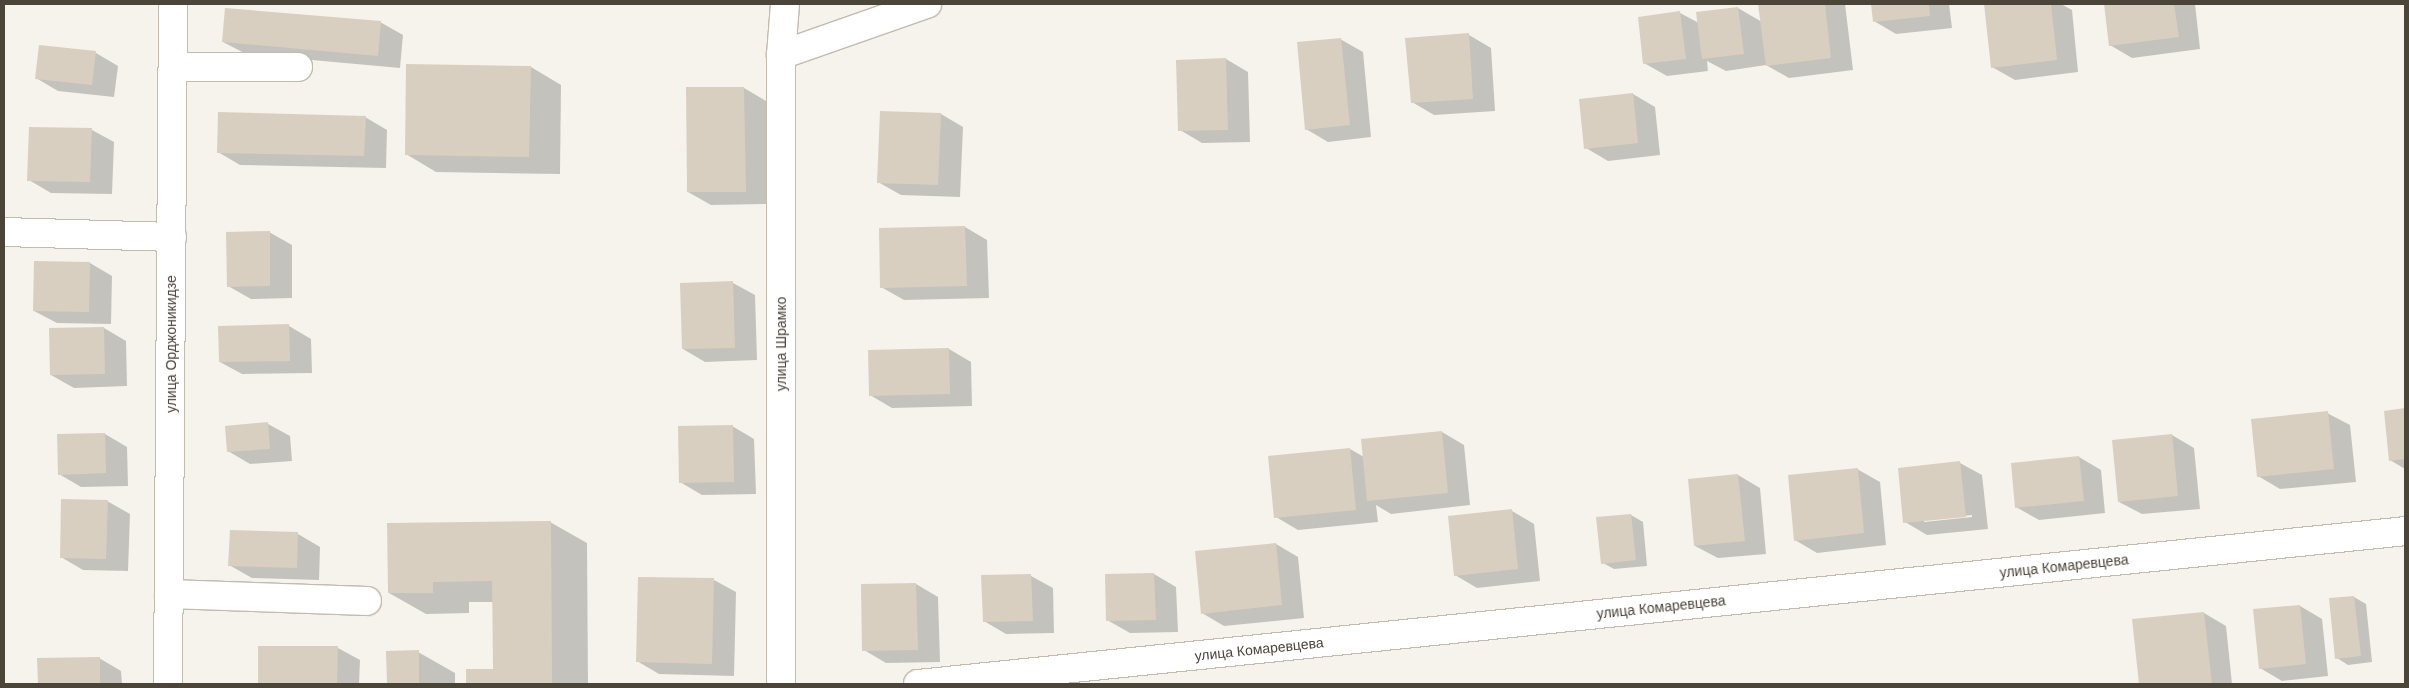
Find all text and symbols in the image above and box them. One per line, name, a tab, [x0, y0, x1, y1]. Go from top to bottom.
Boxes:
street label: улица Орджоникидзе	[163, 275, 179, 413]
street label: улица Шрамко	[773, 297, 789, 391]
street label: улица Комаревцева	[1999, 551, 2129, 581]
street label: улица Комаревцева	[1596, 592, 1726, 622]
street label: улица Комаревцева	[1194, 634, 1324, 664]

